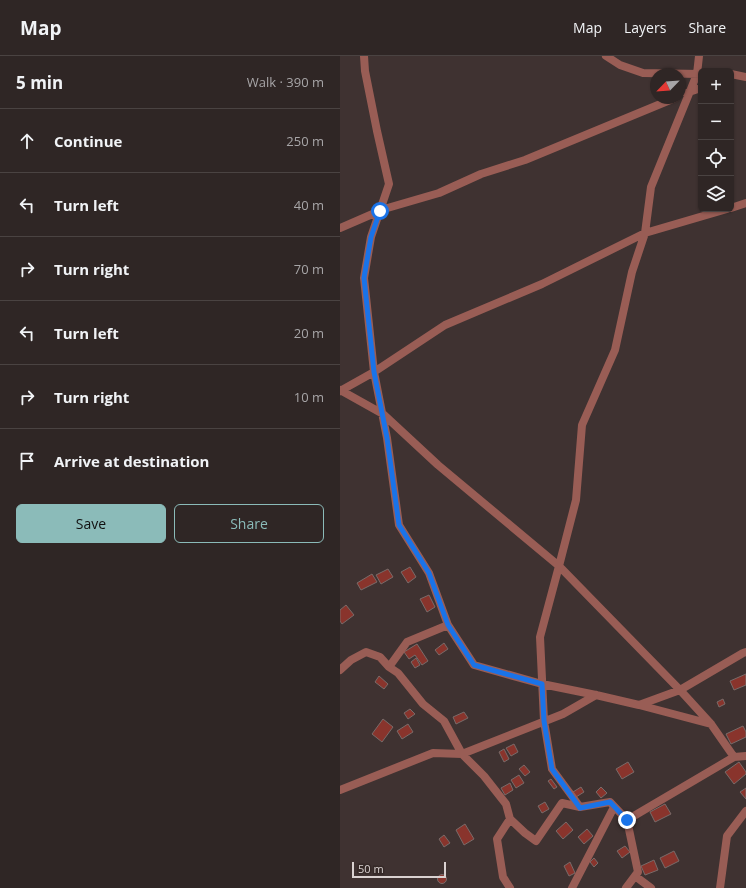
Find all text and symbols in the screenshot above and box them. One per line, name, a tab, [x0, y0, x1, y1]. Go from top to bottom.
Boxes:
text: Map	[20, 15, 61, 41]
text: Map	[573, 18, 602, 37]
text: Layers	[624, 18, 666, 37]
text: Share	[688, 18, 726, 37]
north arrow	[650, 68, 686, 104]
map controls	[698, 68, 734, 212]
button: +	[698, 68, 734, 104]
text: 5 min	[16, 71, 63, 94]
text: Walk · 390 m	[247, 73, 324, 91]
button: −	[698, 104, 734, 140]
icon: ahead	[16, 130, 38, 152]
text: Continue	[54, 131, 122, 151]
text: 250 m	[286, 132, 324, 150]
button: locate	[698, 140, 734, 176]
button: layers	[698, 176, 734, 212]
icon: left	[16, 194, 38, 216]
text: Turn left	[54, 195, 119, 215]
text: 40 m	[294, 196, 324, 214]
route start	[371, 202, 389, 220]
icon: right	[16, 258, 38, 280]
text: Turn right	[54, 259, 129, 279]
text: 70 m	[294, 260, 324, 278]
icon: left	[16, 322, 38, 344]
text: Turn left	[54, 323, 119, 343]
text: 20 m	[294, 324, 324, 342]
icon: right	[16, 386, 38, 408]
text: Turn right	[54, 387, 129, 407]
text: 10 m	[294, 388, 324, 406]
icon: arrive	[16, 450, 38, 472]
text: Arrive at destination	[54, 451, 209, 471]
button: Save	[16, 504, 166, 543]
button: Share	[174, 504, 324, 543]
route end	[618, 811, 636, 829]
scale bar	[352, 860, 446, 879]
text: 50 m	[358, 861, 384, 876]

